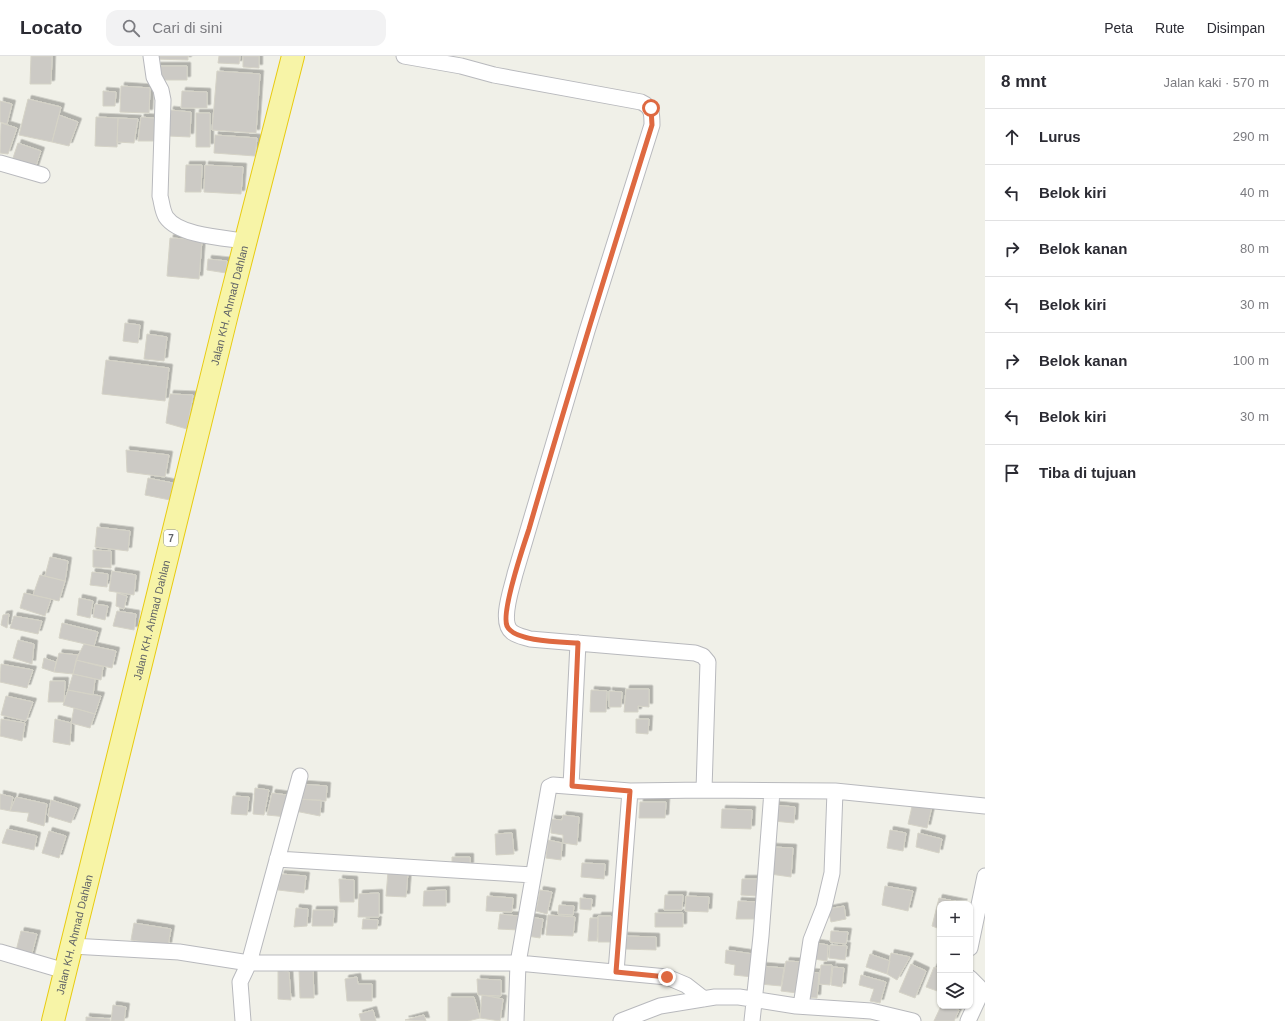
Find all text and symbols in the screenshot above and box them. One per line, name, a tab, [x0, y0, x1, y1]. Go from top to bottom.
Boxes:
search box	[106, 10, 386, 46]
text: Locato	[20, 17, 82, 38]
icon: search	[120, 17, 142, 39]
text: Cari di sini	[152, 19, 222, 36]
text: Peta	[1104, 20, 1133, 36]
text: Rute	[1155, 20, 1185, 36]
text: Disimpan	[1207, 20, 1265, 36]
text: 8 mnt	[1001, 72, 1046, 91]
text: Jalan kaki · 570 m	[1164, 75, 1269, 90]
route start	[642, 99, 660, 117]
icon: ahead	[1001, 126, 1023, 148]
text: Lurus	[1039, 128, 1081, 145]
text: 290 m	[1233, 129, 1269, 144]
icon: left	[1001, 182, 1023, 204]
text: Belok kiri	[1039, 184, 1107, 201]
text: 40 m	[1240, 185, 1269, 200]
icon: right	[1001, 238, 1023, 260]
text: Belok kanan	[1039, 240, 1127, 257]
text: 80 m	[1240, 241, 1269, 256]
street label: Jalan KH. Ahmad Dahlan	[209, 244, 250, 367]
icon: left	[1001, 294, 1023, 316]
text: Belok kiri	[1039, 296, 1107, 313]
text: 30 m	[1240, 297, 1269, 312]
icon: right	[1001, 350, 1023, 372]
text: Belok kanan	[1039, 352, 1127, 369]
text: 100 m	[1233, 353, 1269, 368]
icon: left	[1001, 406, 1023, 428]
text: Belok kiri	[1039, 408, 1107, 425]
text: 30 m	[1240, 409, 1269, 424]
icon: arrive	[1001, 462, 1023, 484]
text: Tiba di tujuan	[1039, 464, 1136, 481]
road number: 7	[164, 530, 178, 546]
street label: Jalan KH. Ahmad Dahlan	[131, 559, 172, 681]
street label: Jalan KH. Ahmad Dahlan	[54, 873, 95, 996]
map controls	[937, 901, 973, 1009]
button: +	[937, 901, 973, 937]
button: −	[937, 937, 973, 973]
route end	[658, 968, 676, 986]
button: layers	[937, 973, 973, 1009]

